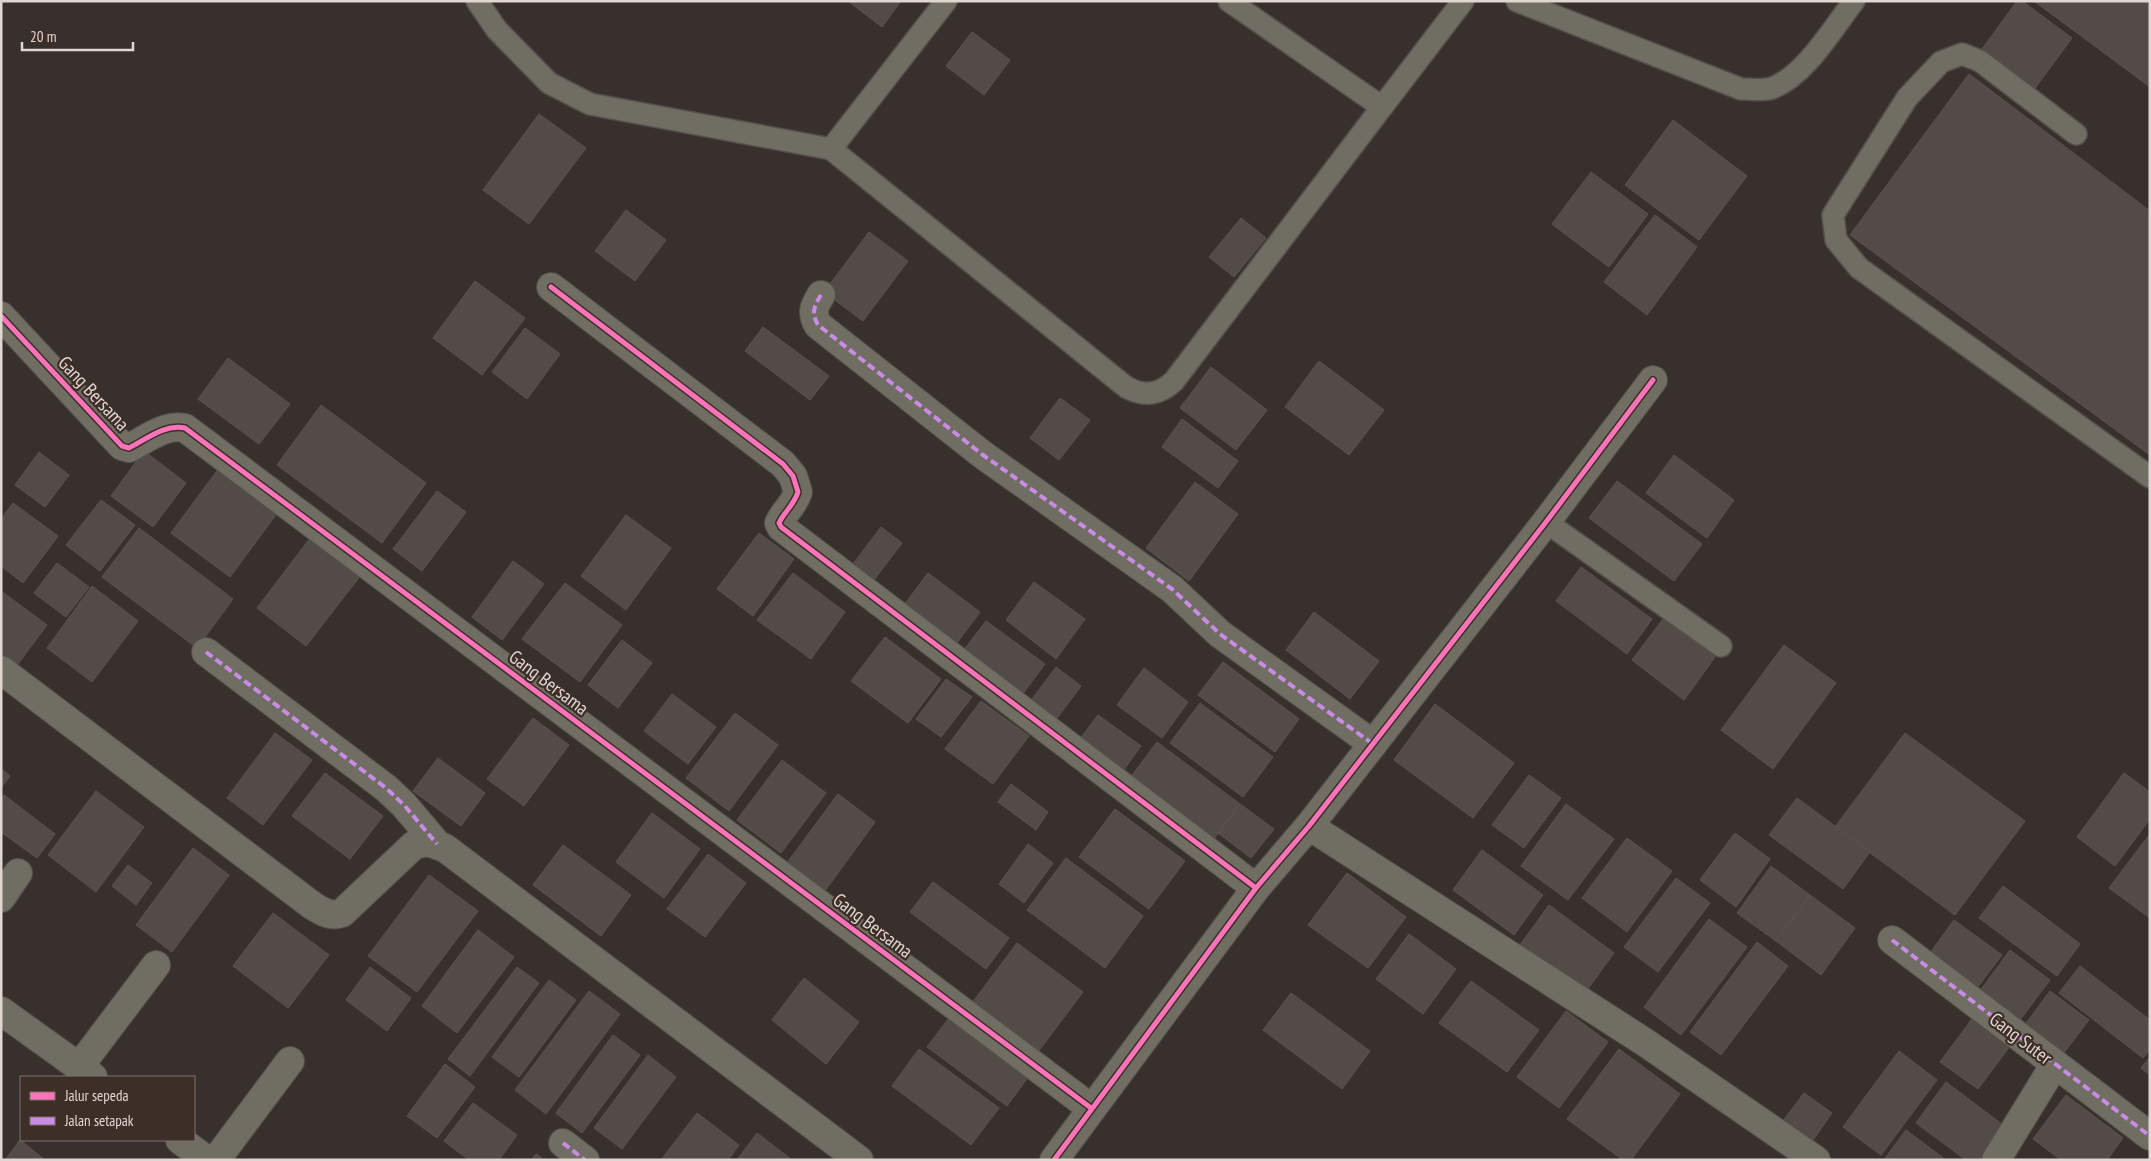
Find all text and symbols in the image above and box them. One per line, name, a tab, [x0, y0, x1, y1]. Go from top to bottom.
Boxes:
scale bar	[22, 20, 134, 52]
text: 20 m	[30, 27, 56, 46]
street label: Gang Bersama	[53, 351, 135, 435]
street label: Gang Bersama	[504, 644, 594, 720]
street label: Gang Bersama	[828, 887, 918, 963]
street label: Gang Suter	[1985, 1007, 2058, 1070]
legend	[20, 1076, 195, 1141]
text: Jalur sepeda	[64, 1086, 128, 1105]
text: Jalan setapak	[64, 1111, 134, 1130]

